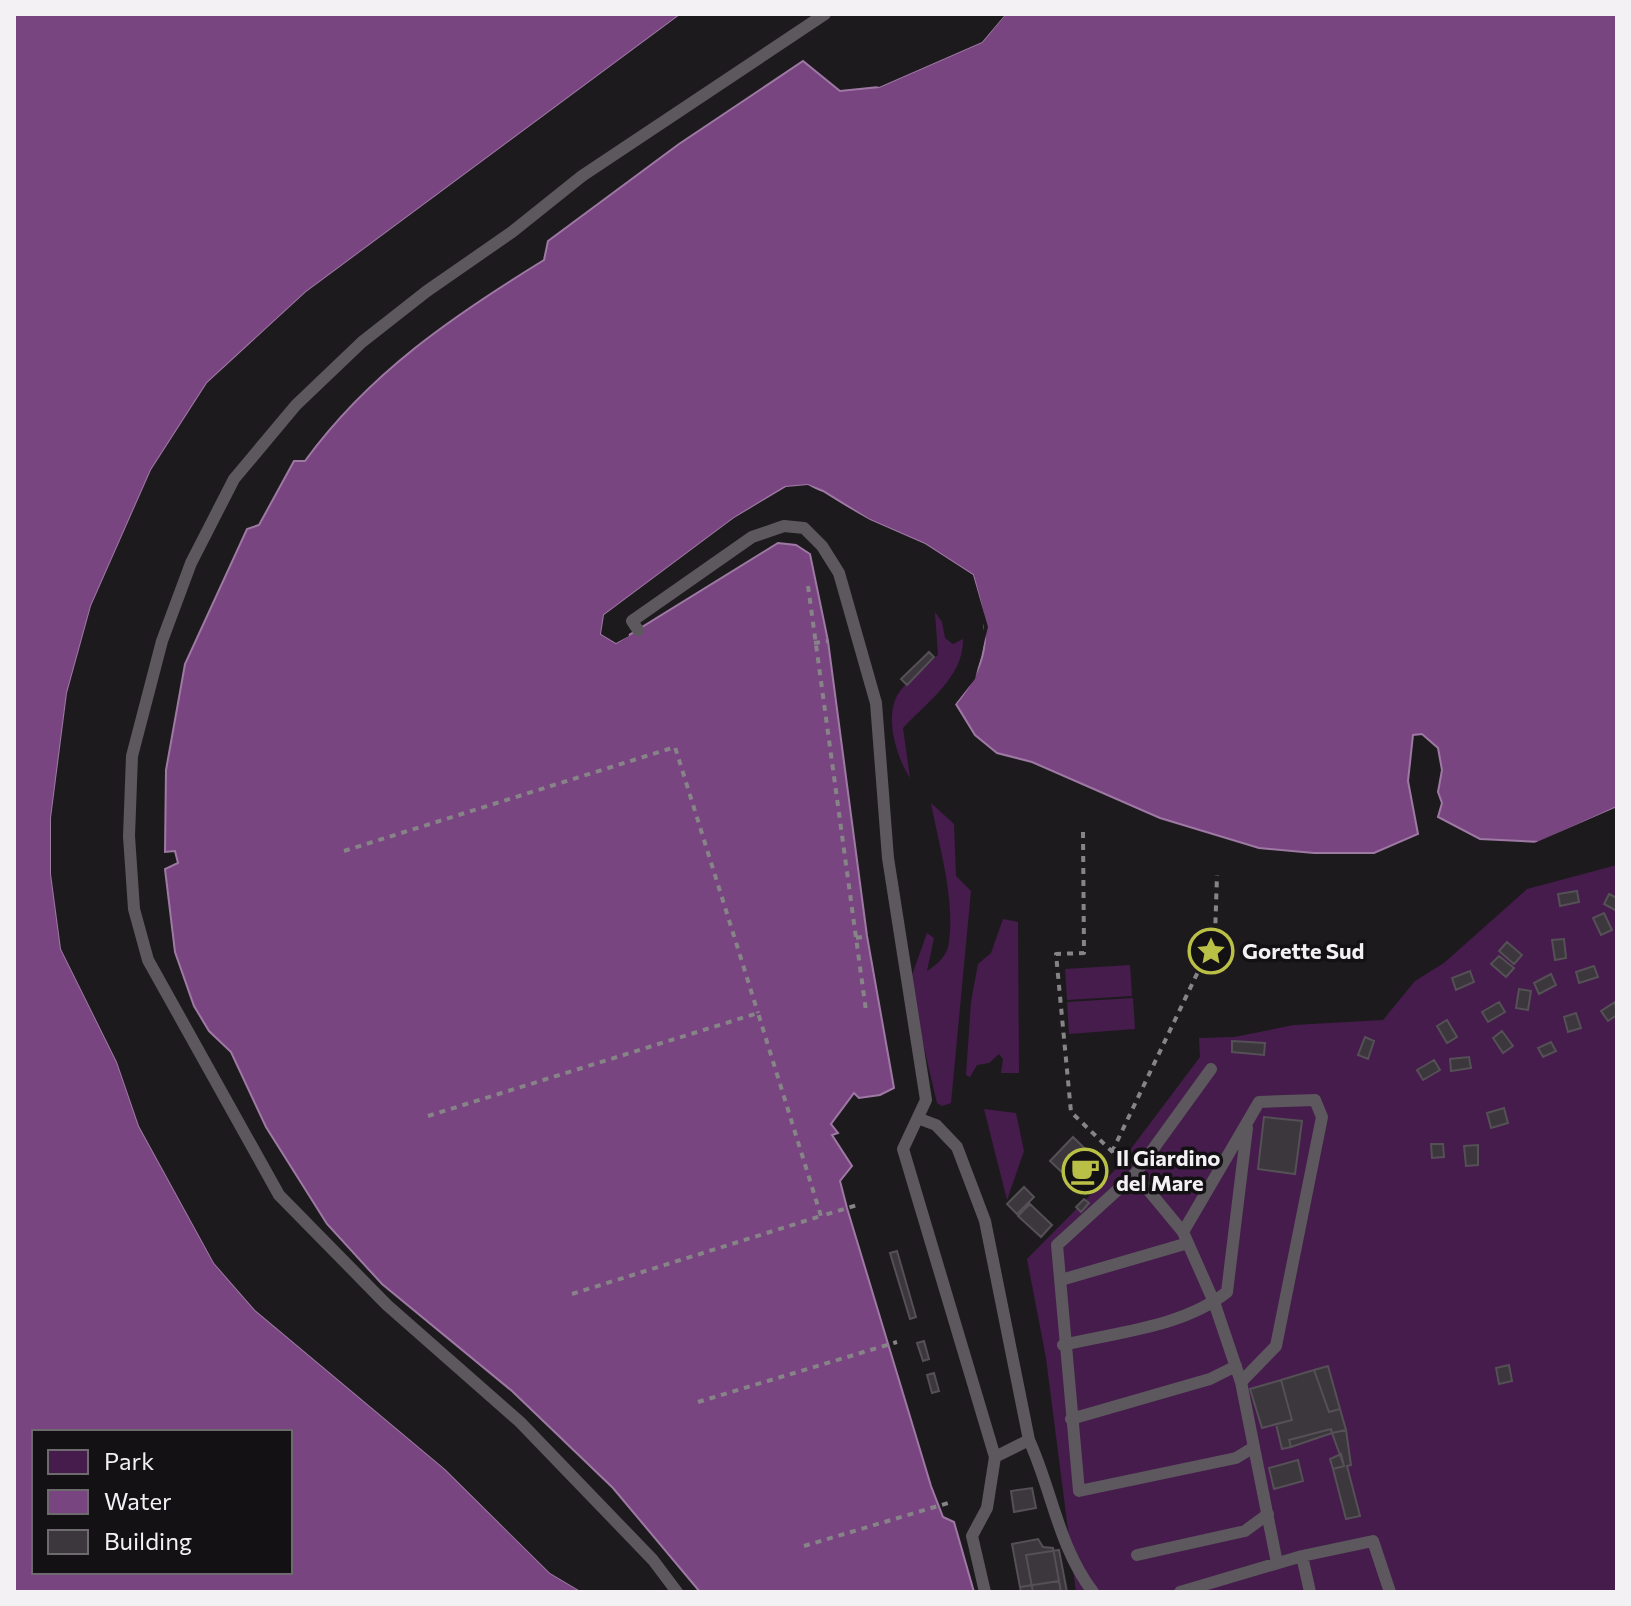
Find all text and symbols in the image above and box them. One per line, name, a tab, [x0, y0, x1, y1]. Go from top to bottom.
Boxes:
place icon: Gorette Sud	[1187, 927, 1235, 975]
place label: Gorette Sud	[1242, 937, 1364, 964]
place label: Il Giardino del Mare	[1116, 1144, 1221, 1196]
cafe icon: Il Giardino del Mare	[1061, 1147, 1109, 1195]
legend	[32, 1430, 292, 1574]
text: Park	[104, 1446, 154, 1475]
text: Water	[104, 1486, 172, 1515]
text: Building	[104, 1526, 192, 1555]

